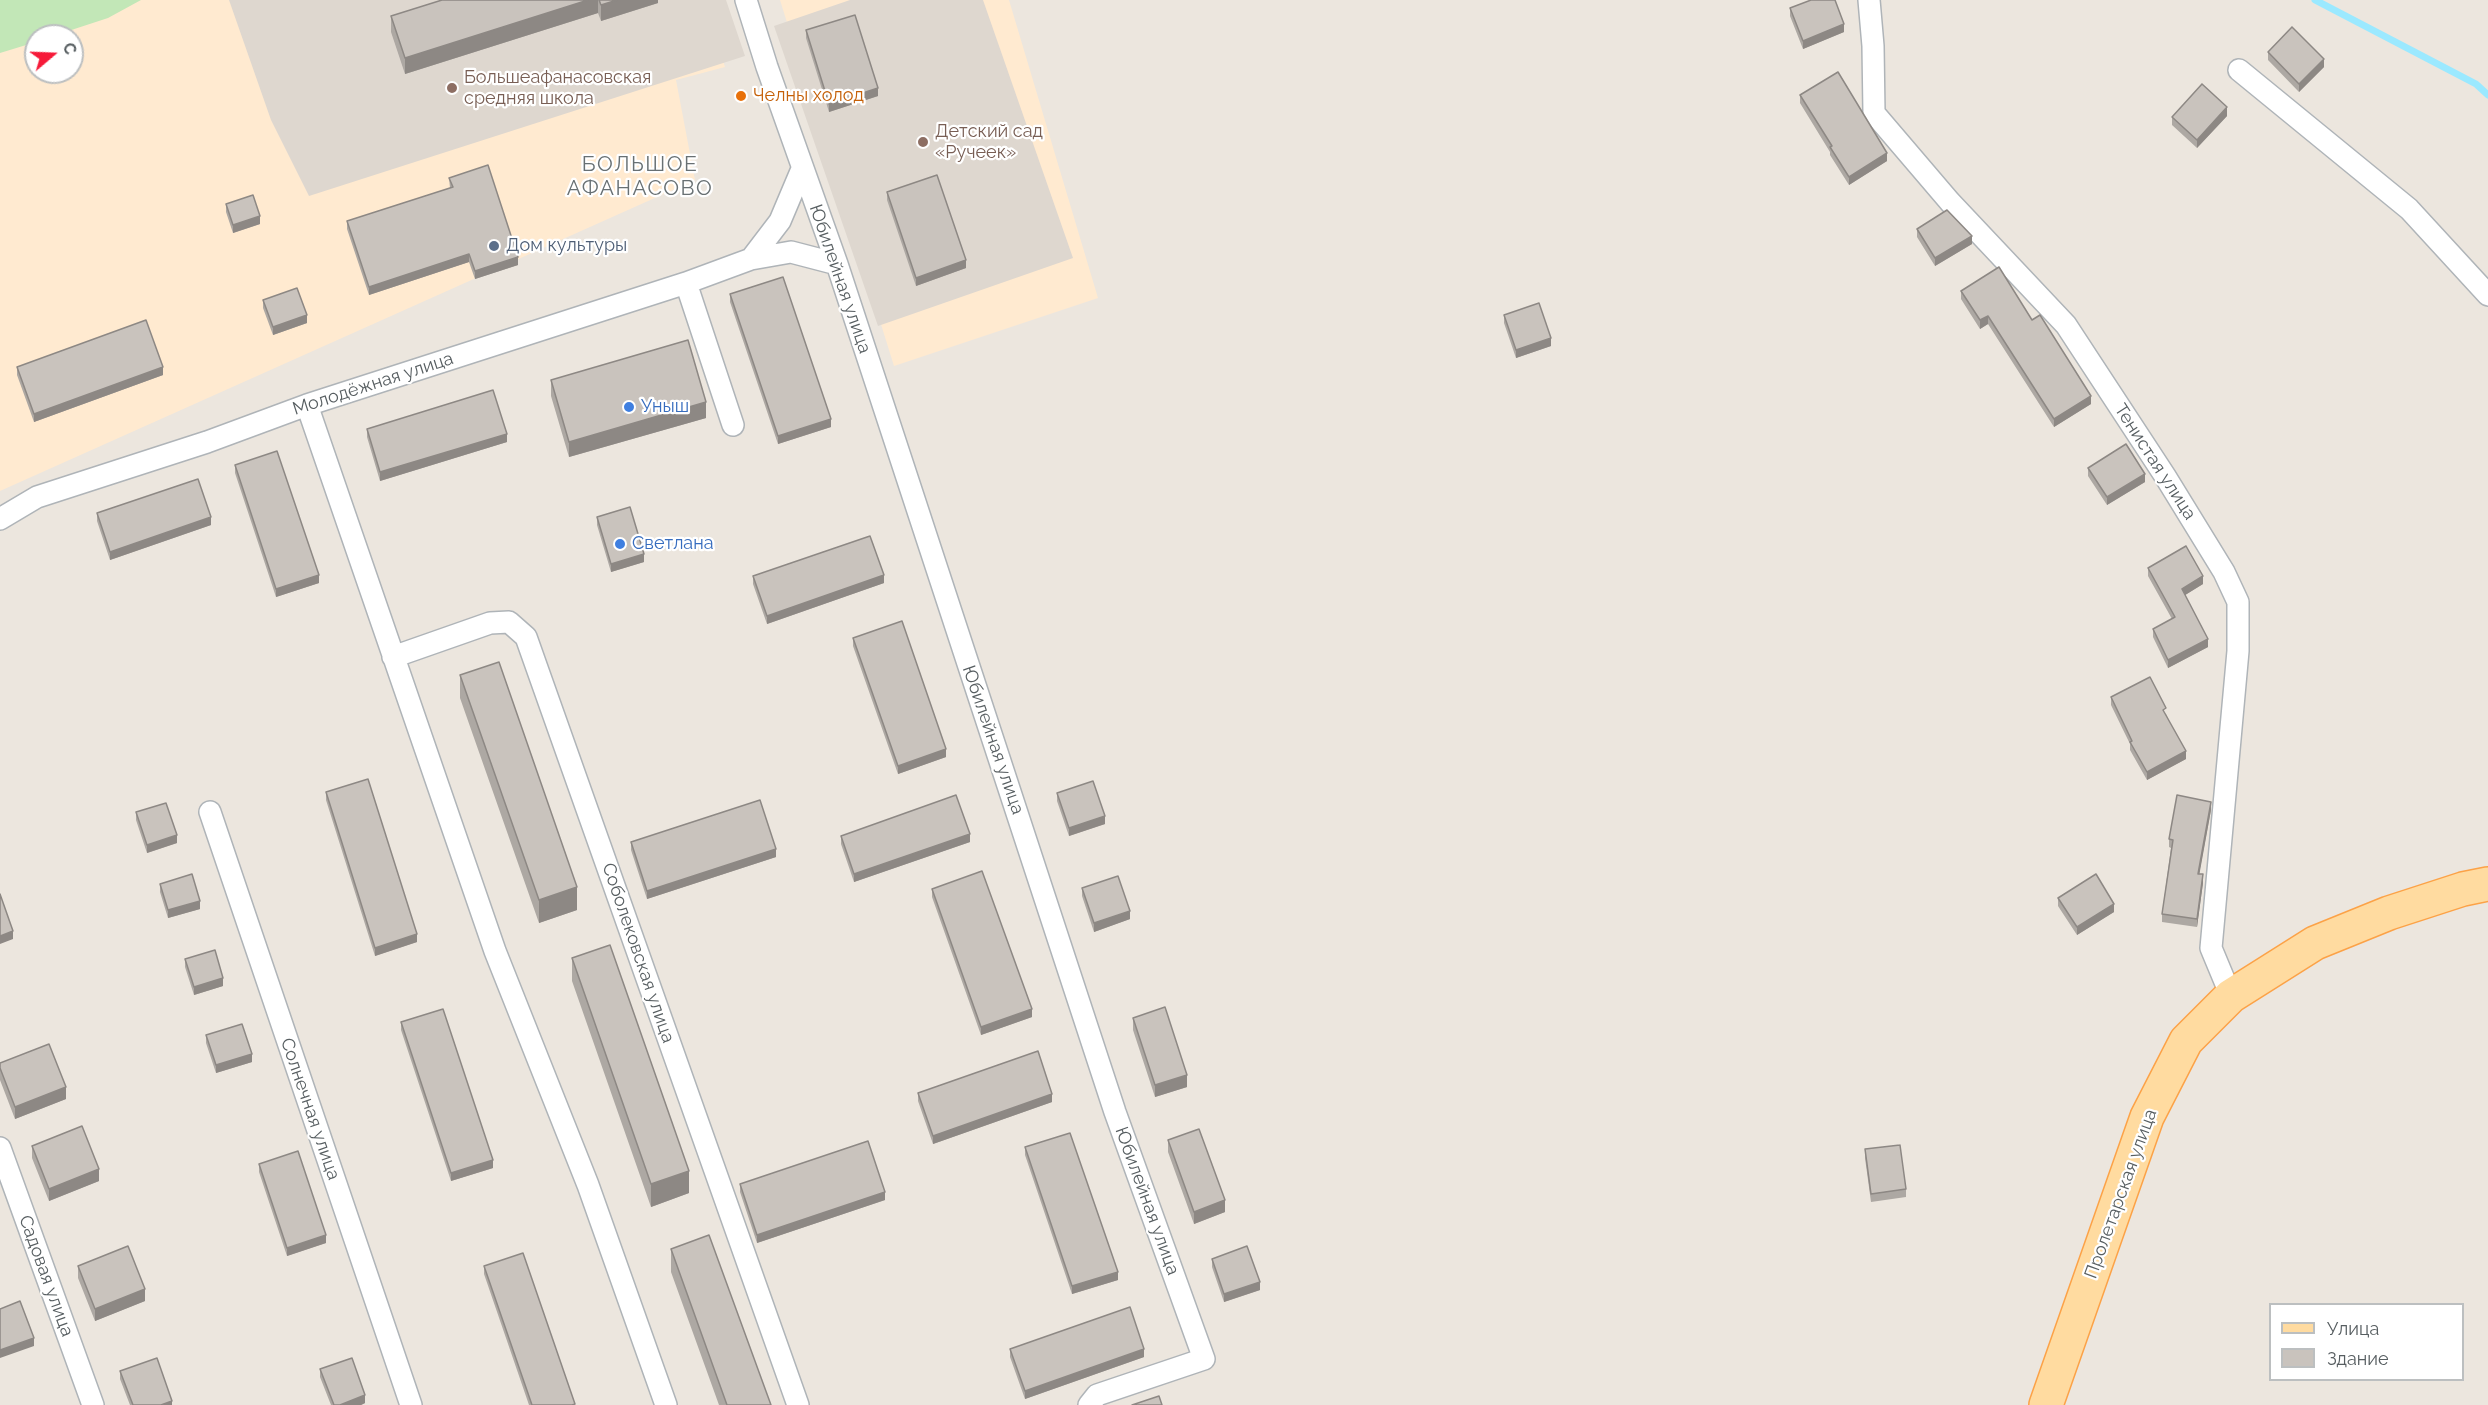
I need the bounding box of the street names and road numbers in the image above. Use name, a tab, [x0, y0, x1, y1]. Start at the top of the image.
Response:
street label: Юбилейная улица	[804, 202, 876, 356]
street label: Молодёжная улица	[290, 348, 456, 420]
street label: Тенистая улица	[2110, 400, 2200, 524]
street label: Юбилейная улица	[957, 663, 1029, 817]
street label: Соболековская улица	[597, 860, 679, 1046]
street label: Солнечная улица	[276, 1035, 344, 1183]
street label: Пролетарская улица	[2080, 1106, 2162, 1282]
street label: Юбилейная улица	[1110, 1124, 1184, 1278]
street label: Садовая улица	[14, 1212, 78, 1340]

